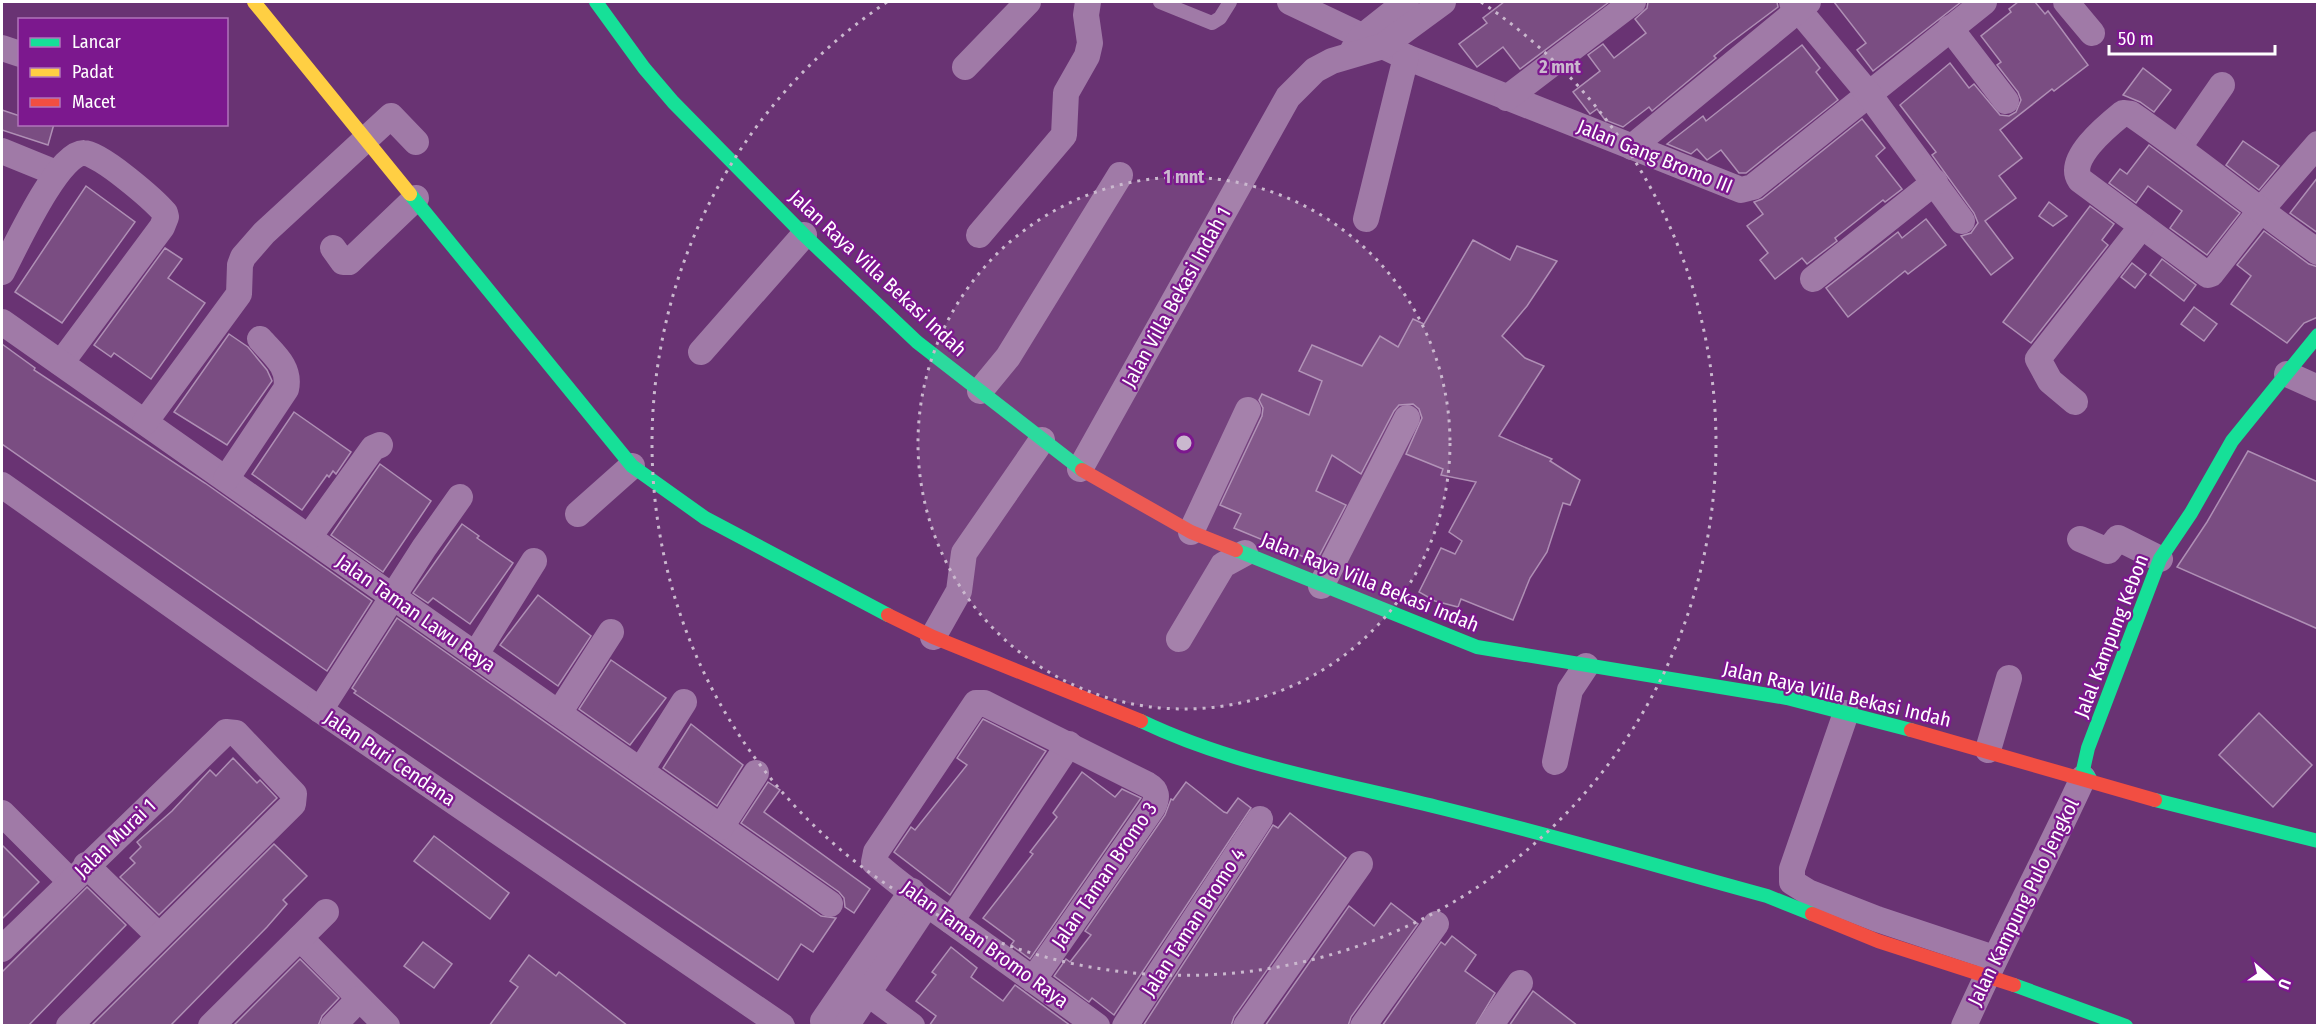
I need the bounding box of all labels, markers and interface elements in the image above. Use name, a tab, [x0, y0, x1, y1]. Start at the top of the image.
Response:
legend	[18, 18, 228, 126]
scale bar	[2109, 18, 2276, 56]
text: 50 m	[2118, 28, 2154, 50]
text: Lancar	[72, 31, 121, 53]
text: 2 mnt	[1538, 56, 1581, 78]
text: Padat	[72, 61, 114, 83]
text: Macet	[72, 91, 116, 113]
street label: Jalan Gang Bromo III	[1574, 114, 1736, 198]
text: 1 mnt	[1164, 166, 1205, 188]
street label: Jalan Raya Villa Bekasi Indah	[784, 185, 972, 361]
street label: Jalan Villa Bekasi Indah 1	[1116, 203, 1236, 391]
centre of rings	[1174, 433, 1194, 453]
street label: Jalan Raya Villa Bekasi Indah	[1257, 527, 1483, 637]
street label: Jalan Taman Lawu Raya	[332, 549, 500, 677]
street label: Jalal Kampung Kebon	[2069, 551, 2153, 721]
street label: Jalan Raya Villa Bekasi Indah	[1721, 656, 1953, 732]
street label: Jalan Puri Cendana	[320, 705, 460, 811]
street label: Jalan Murai 1	[69, 793, 161, 883]
street label: Jalan Kampung Pulo Jengkol	[1962, 794, 2084, 1010]
street label: Jalan Taman Bromo 3	[1046, 797, 1162, 953]
street label: Jalan Taman Bromo 4	[1136, 843, 1250, 1001]
street label: Jalan Taman Bromo Raya	[897, 875, 1073, 1013]
north arrow	[2241, 949, 2301, 1009]
text: U	[2274, 976, 2295, 992]

